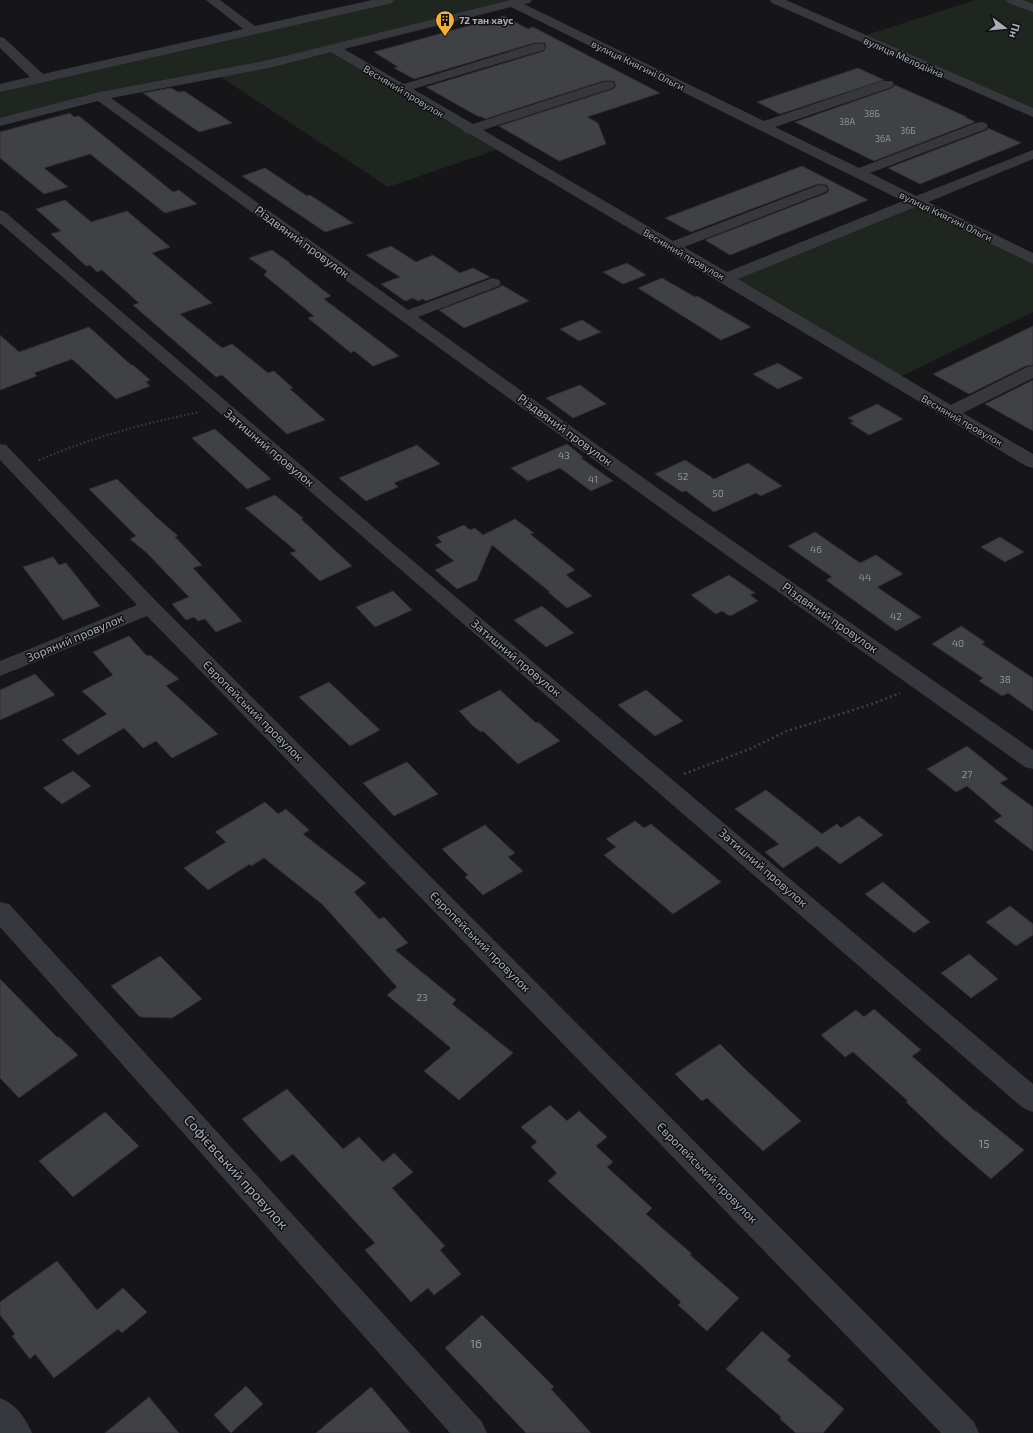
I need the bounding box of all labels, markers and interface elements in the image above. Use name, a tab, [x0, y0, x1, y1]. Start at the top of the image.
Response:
north arrow	[985, 8, 1025, 48]
building icon: 72 тан хаус	[434, 9, 456, 37]
place label: 72 тан хаус	[459, 14, 513, 26]
text: Пн	[1007, 22, 1023, 40]
street label: вулиця Мелодійна	[862, 34, 946, 81]
street label: вулиця Княгині Ольги	[589, 37, 686, 94]
street label: Весняний провулок	[361, 62, 447, 121]
house number: 38Б	[864, 108, 880, 119]
house number: 38А	[839, 116, 855, 127]
house number: 36Б	[900, 125, 916, 136]
house number: 36А	[875, 133, 891, 144]
street label: вулиця Княгині Ольги	[897, 188, 994, 245]
street label: Різдвяний провулок	[252, 202, 353, 281]
street label: Весняний провулок	[641, 226, 727, 283]
street label: Різдвяний провулок	[515, 390, 616, 469]
street label: Весняний провулок	[919, 392, 1005, 449]
street label: Затишний провулок	[221, 406, 318, 490]
house number: 43	[558, 449, 570, 461]
house number: 52	[678, 470, 689, 482]
house number: 41	[588, 473, 598, 485]
house number: 50	[712, 487, 724, 499]
house number: 46	[810, 543, 822, 555]
house number: 44	[859, 571, 871, 583]
street label: Різдвяний провулок	[780, 579, 881, 657]
street label: Зоряний провулок	[24, 610, 126, 665]
house number: 42	[890, 610, 902, 622]
street label: Затишний провулок	[468, 616, 565, 700]
house number: 40	[952, 637, 964, 649]
street label: Європейський провулок	[200, 657, 307, 765]
house number: 38	[999, 673, 1011, 685]
house number: 27	[962, 768, 972, 780]
street label: Затишний провулок	[716, 825, 811, 911]
street label: Європейський провулок	[427, 888, 534, 996]
house number: 23	[416, 991, 428, 1003]
street label: Софієвський провулок	[181, 1111, 292, 1233]
street label: Європейський провулок	[654, 1119, 761, 1227]
house number: 15	[978, 1136, 990, 1150]
house number: 16	[470, 1336, 482, 1350]

